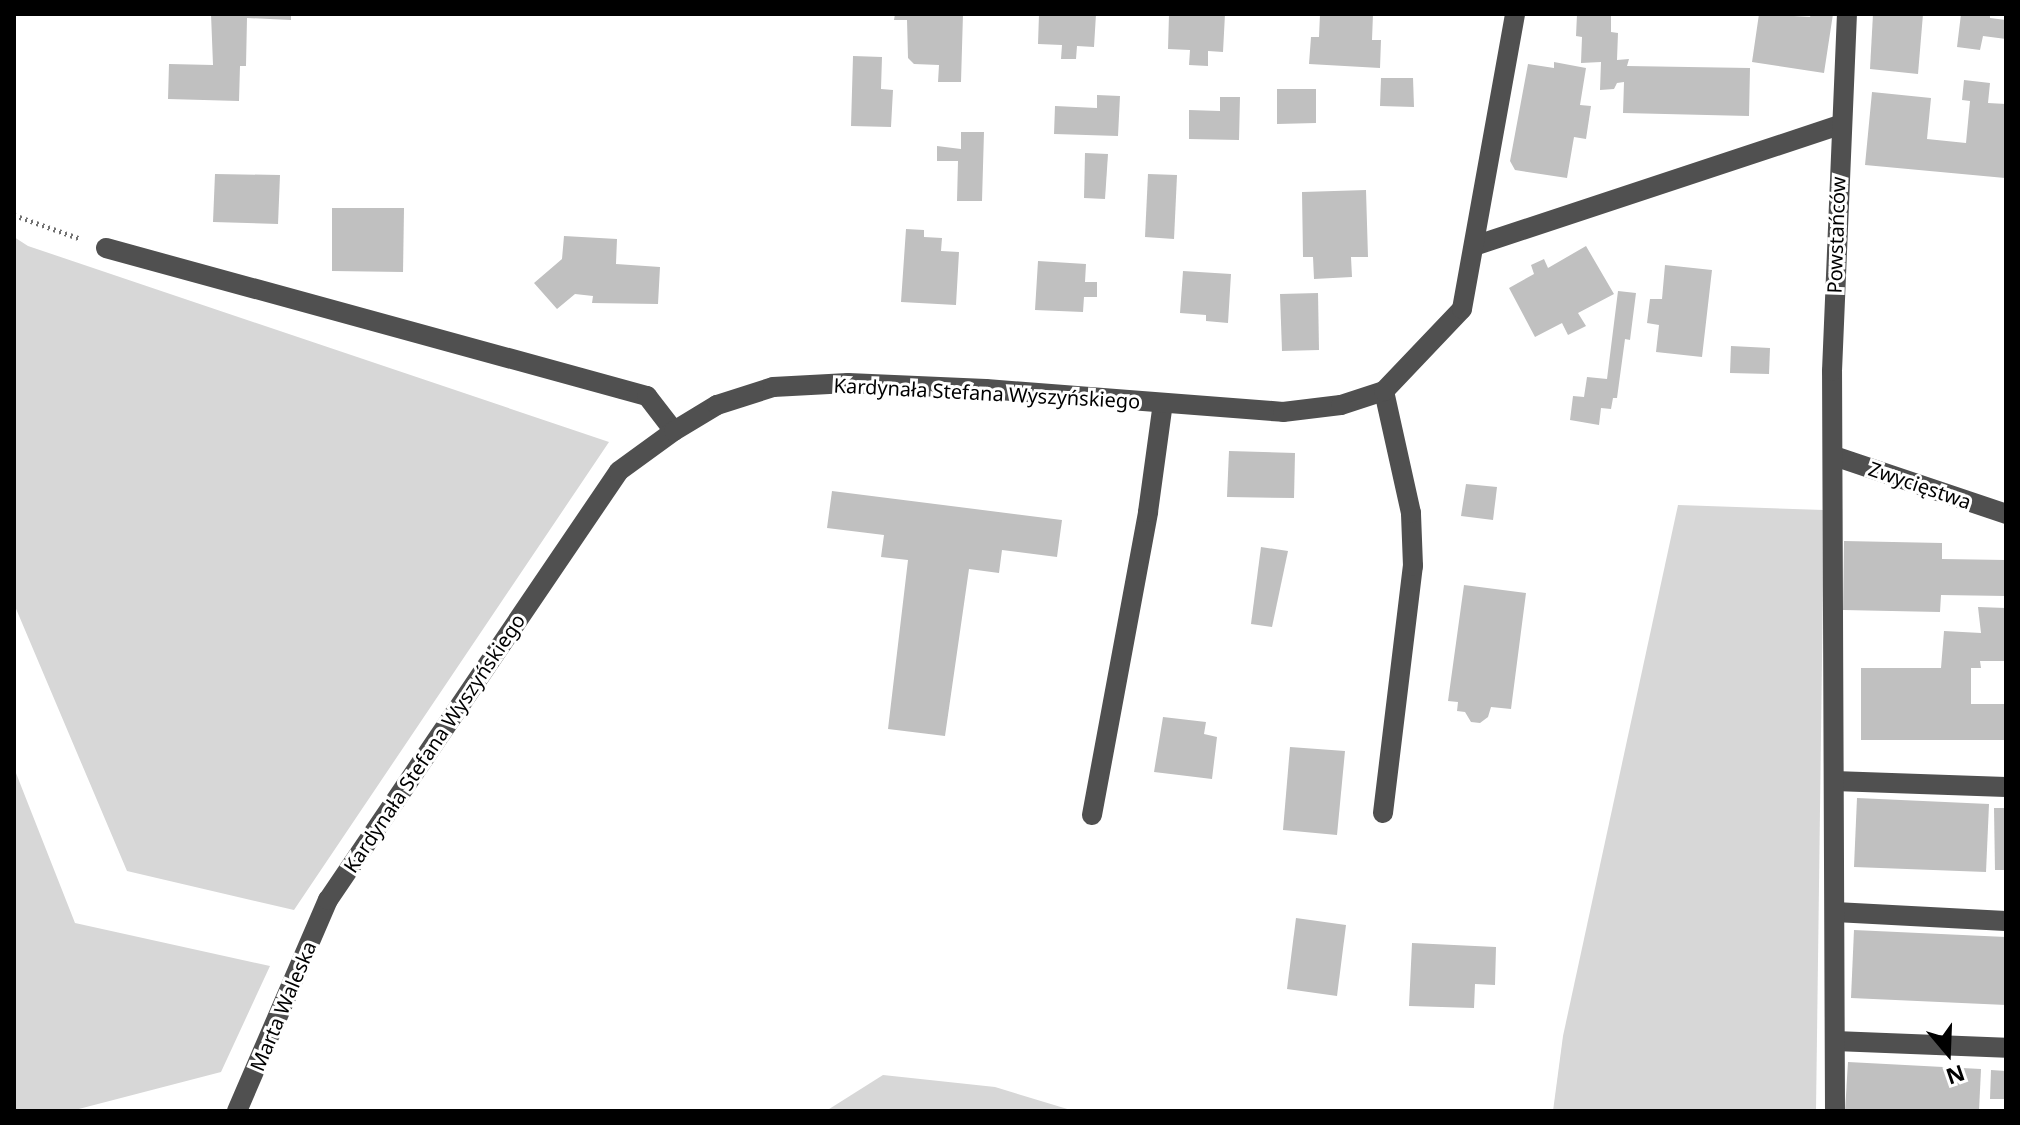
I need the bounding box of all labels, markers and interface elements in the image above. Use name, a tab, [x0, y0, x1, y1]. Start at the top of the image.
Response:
street label: Powstańców	[1822, 176, 1850, 294]
street label: Kardynała Stefana Wyszyńskiego	[833, 373, 1141, 413]
street label: Zwycięstwa	[1865, 456, 1975, 514]
street label: Kardynała Stefana Wyszyńskiego	[338, 609, 530, 877]
street label: Marta Waleska	[245, 938, 321, 1074]
north arrow	[1908, 1013, 1988, 1093]
text: N	[1942, 1059, 1969, 1093]

